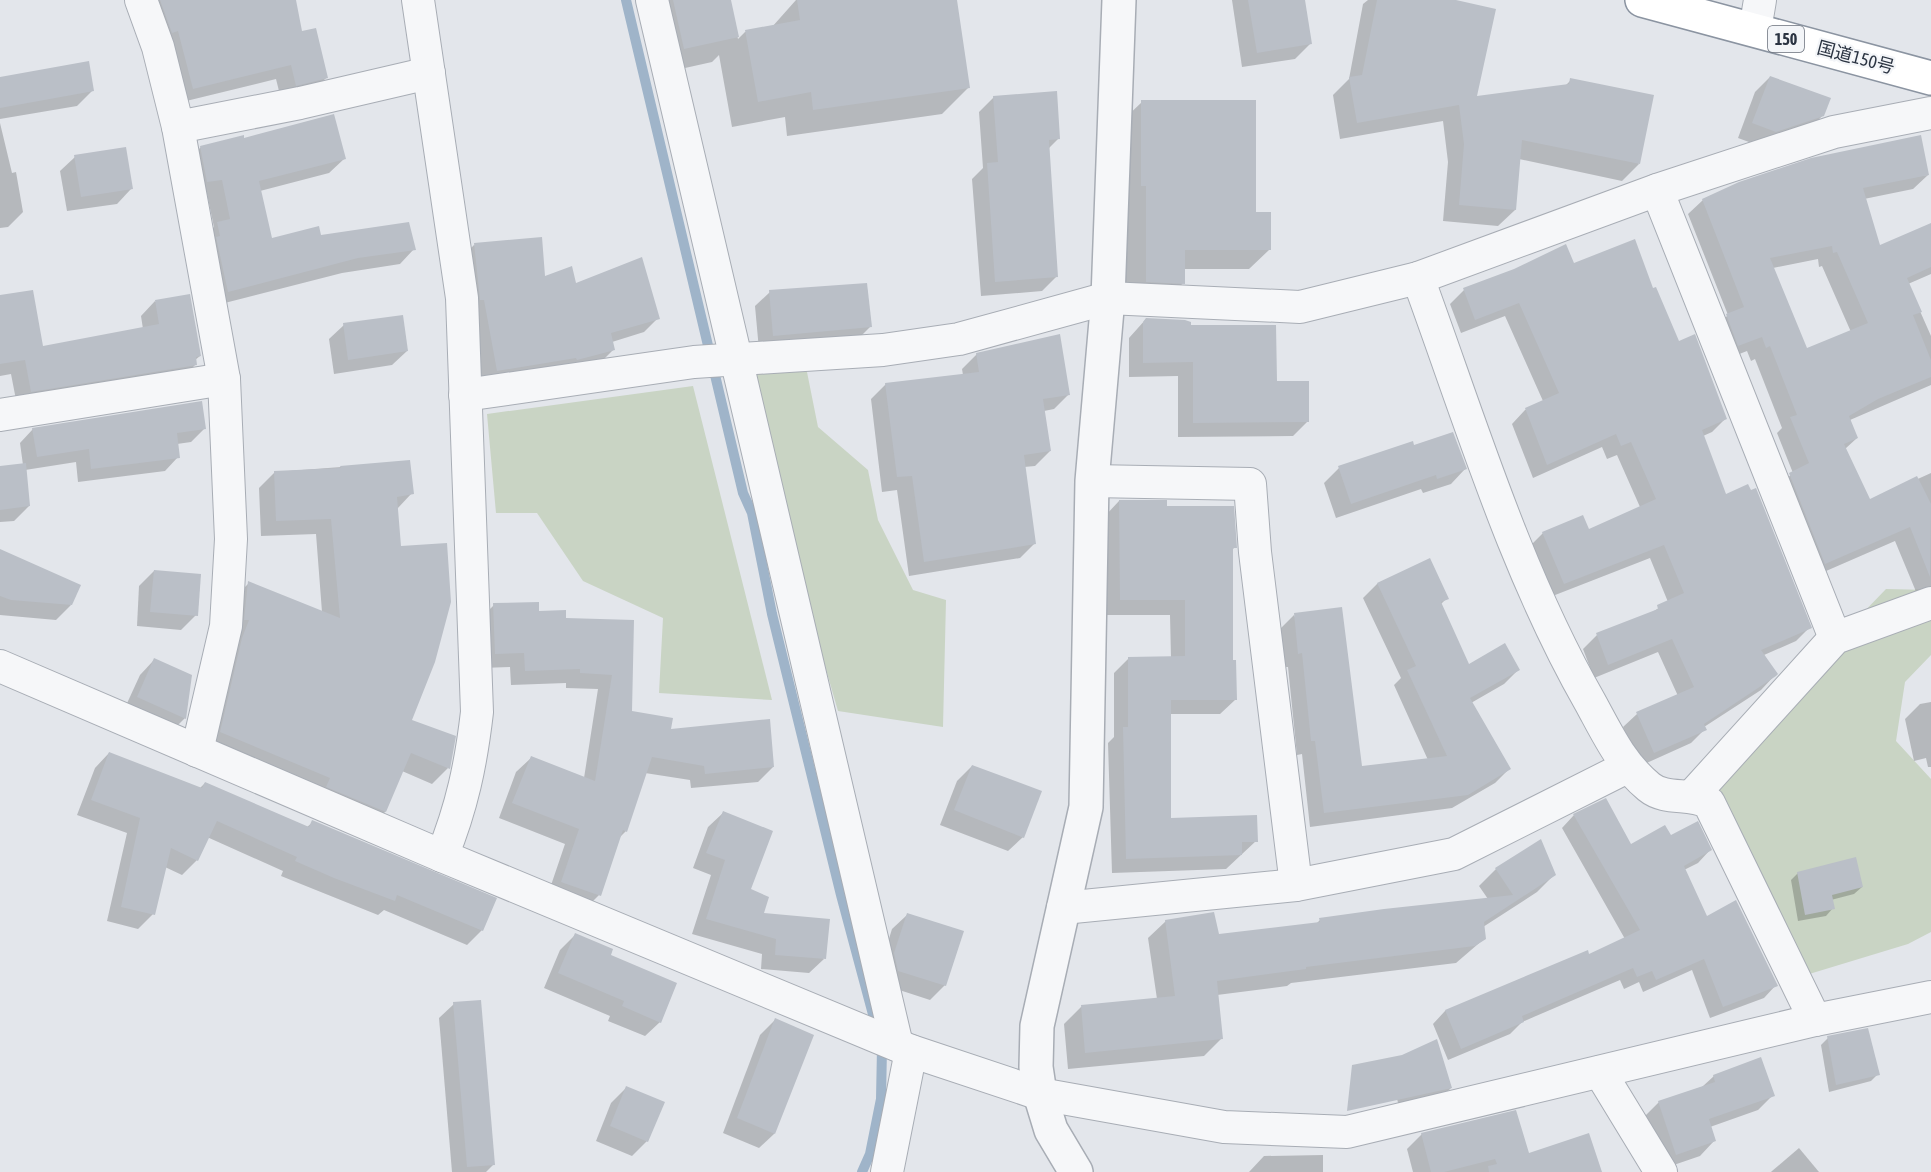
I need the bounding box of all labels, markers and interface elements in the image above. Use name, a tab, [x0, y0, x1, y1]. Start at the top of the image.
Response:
road number: 150	[1768, 26, 1804, 52]
street label: 国道150号	[1815, 37, 1897, 77]

